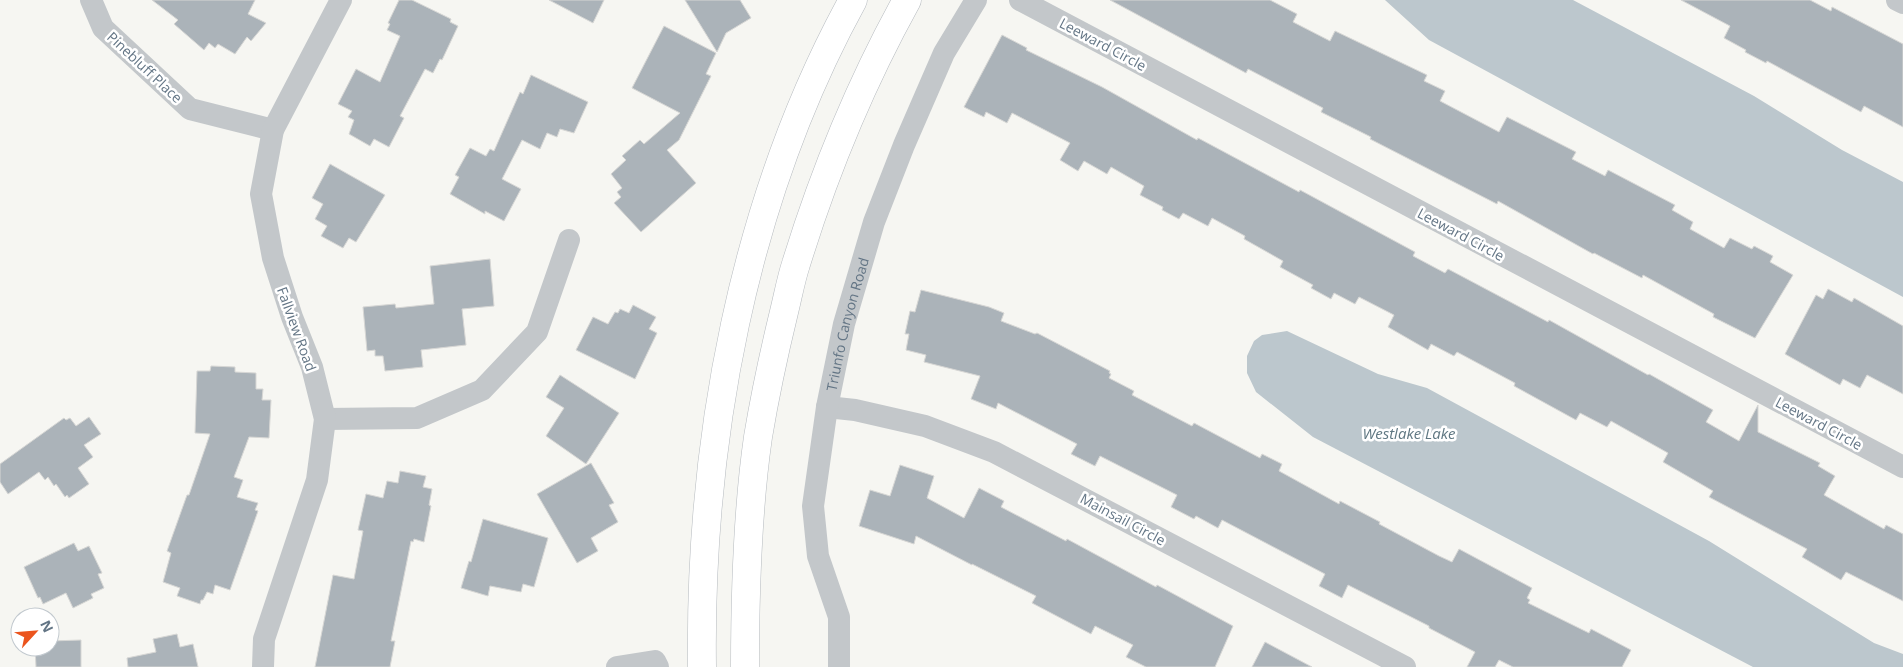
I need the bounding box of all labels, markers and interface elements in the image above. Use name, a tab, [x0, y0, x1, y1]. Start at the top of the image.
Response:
street label: Leeward Circle	[1056, 13, 1150, 75]
street label: Pinebluff Place	[103, 27, 187, 107]
street label: Leeward Circle	[1414, 203, 1508, 265]
street label: Triunfo Canyon Road	[821, 255, 873, 393]
street label: Fallview Road	[273, 284, 321, 374]
street label: Leeward Circle	[1772, 392, 1866, 454]
water label: Westlake Lake	[1362, 423, 1456, 443]
street label: Mainsail Circle	[1077, 489, 1169, 549]
north arrow	[10, 607, 60, 657]
text: N	[36, 617, 58, 635]

